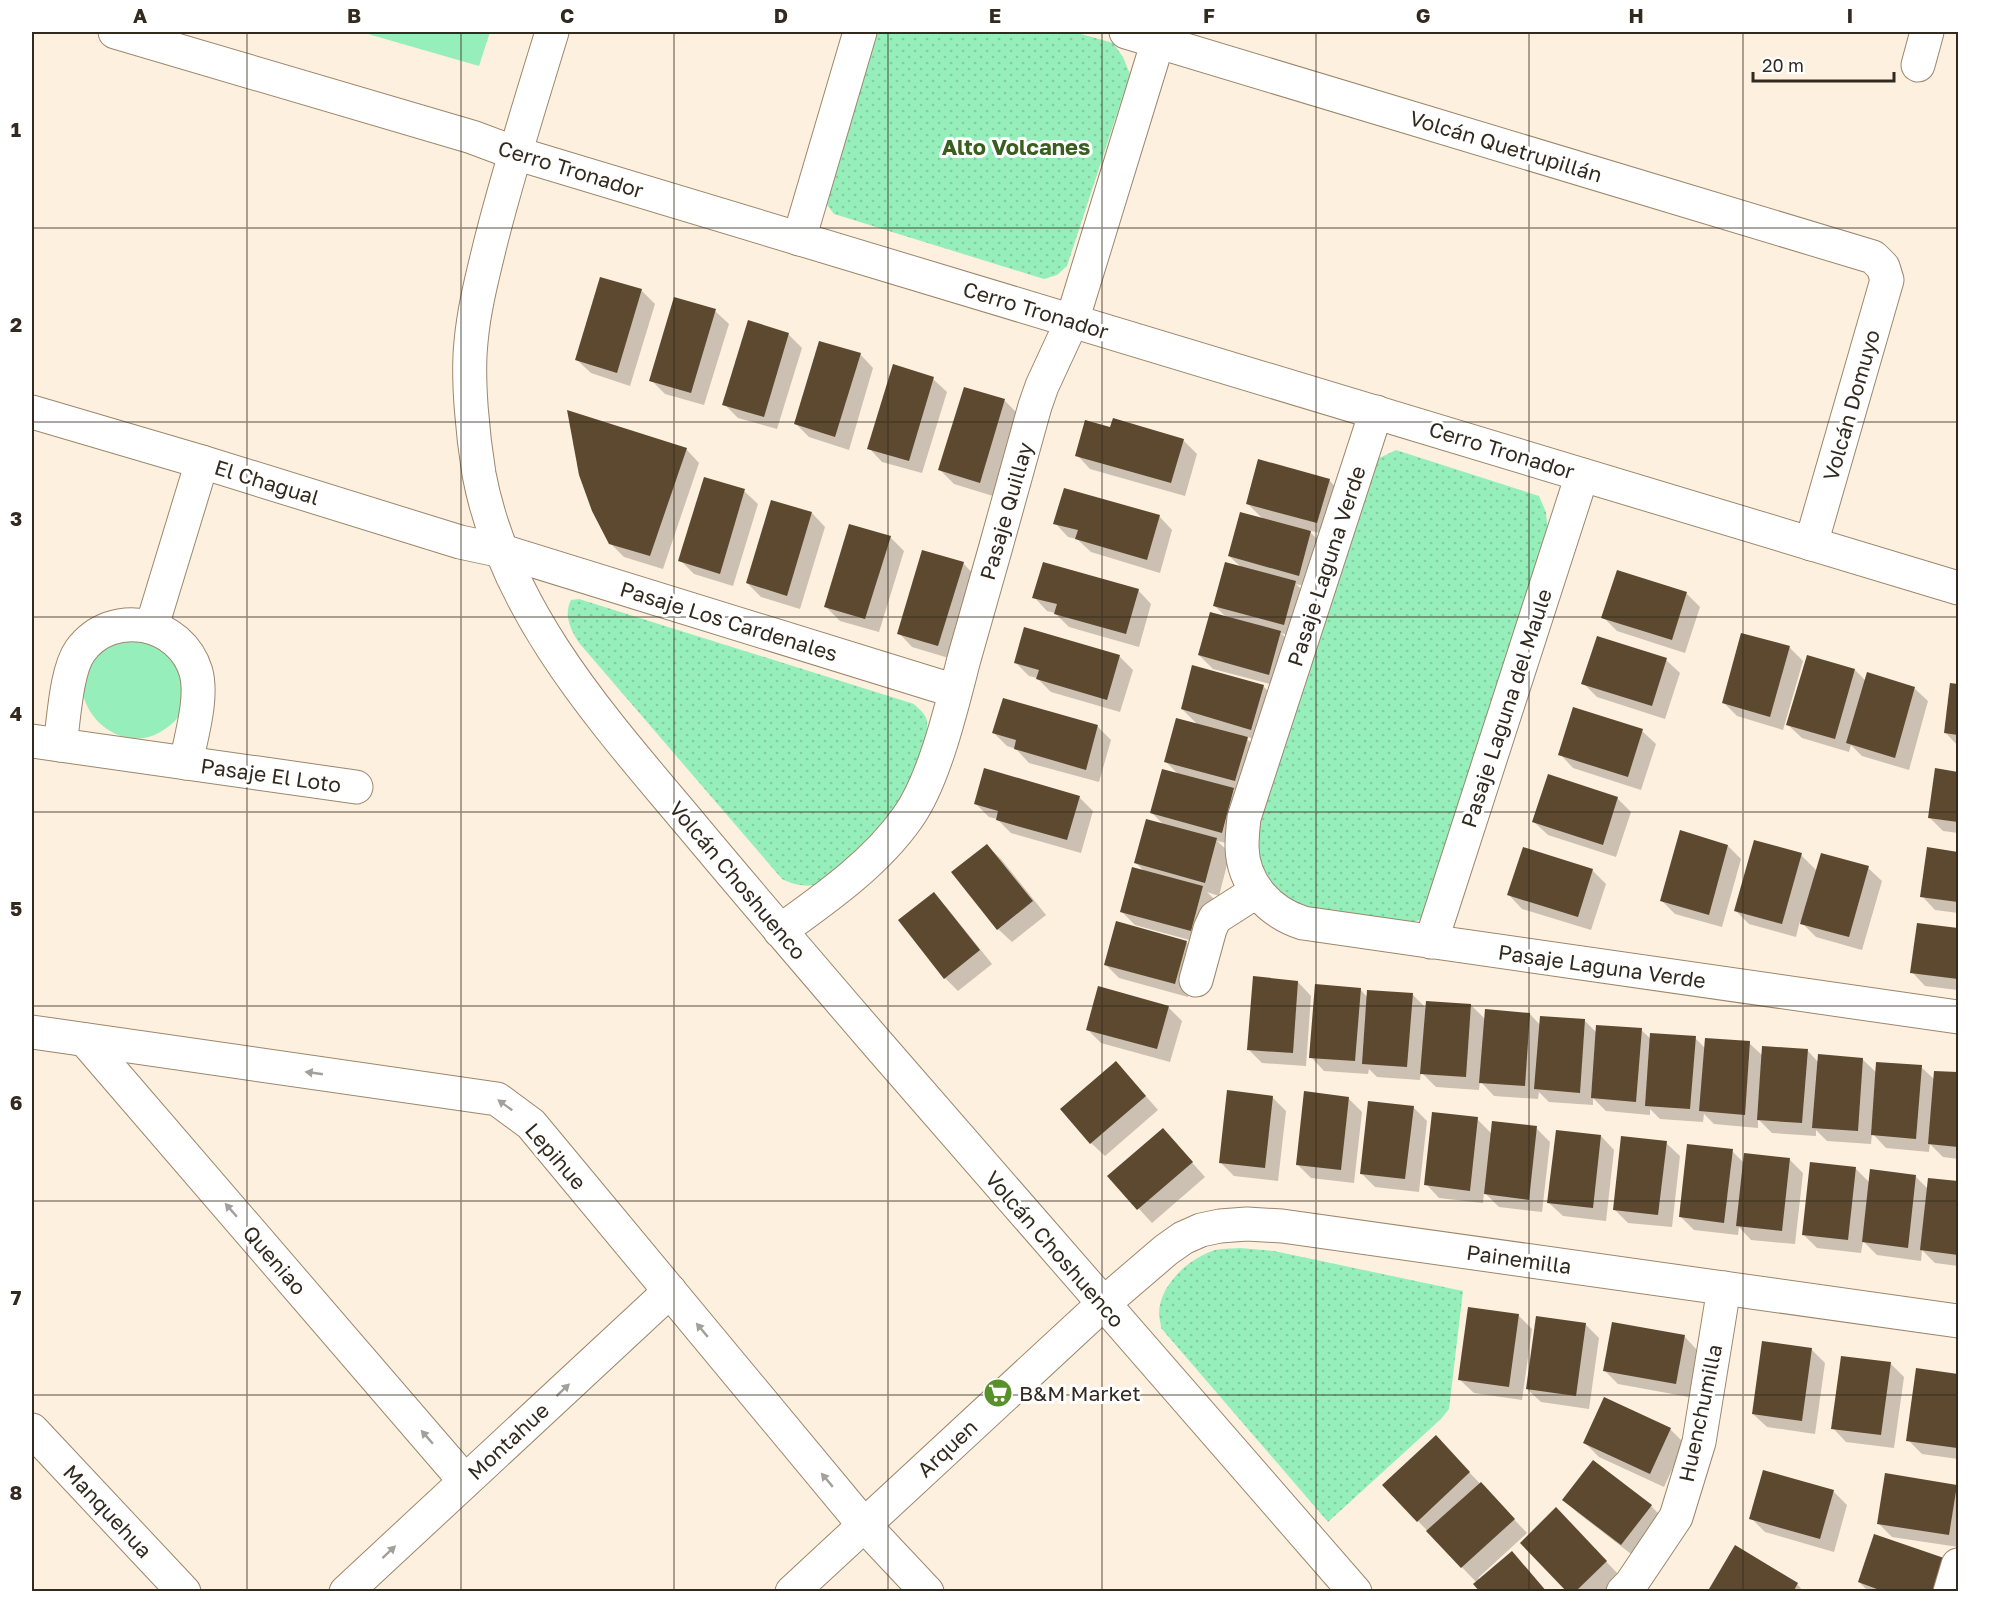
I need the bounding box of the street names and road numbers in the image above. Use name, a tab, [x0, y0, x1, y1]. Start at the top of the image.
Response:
street label: Volcán Quetrupillán	[1407, 104, 1605, 188]
street label: Cerro Tronador	[495, 135, 647, 203]
street label: Cerro Tronador	[960, 276, 1112, 344]
street label: Volcán Domuyo	[1817, 326, 1885, 484]
street label: Cerro Tronador	[1426, 416, 1578, 484]
street label: Pasaje Quillay	[974, 439, 1038, 583]
street label: El Chagual	[212, 454, 322, 510]
street label: Pasaje Laguna Verde	[1281, 462, 1371, 670]
street label: Pasaje Los Cardenales	[617, 576, 841, 666]
street label: Pasaje Laguna del Maule	[1455, 585, 1557, 831]
street label: Pasaje El Loto	[199, 752, 343, 798]
street label: Volcán Choshuenco	[664, 795, 812, 965]
street label: Pasaje Laguna Verde	[1497, 939, 1707, 993]
street label: Lepihue	[520, 1117, 592, 1195]
street label: Volcán Choshuenco	[980, 1165, 1130, 1333]
street label: Queniao	[238, 1220, 312, 1300]
street label: Painemilla	[1465, 1239, 1573, 1279]
street label: Huenchumilla	[1673, 1342, 1727, 1484]
street label: Montahue	[462, 1397, 554, 1485]
street label: Arquen	[912, 1414, 982, 1482]
street label: Manquehua	[58, 1459, 158, 1563]

